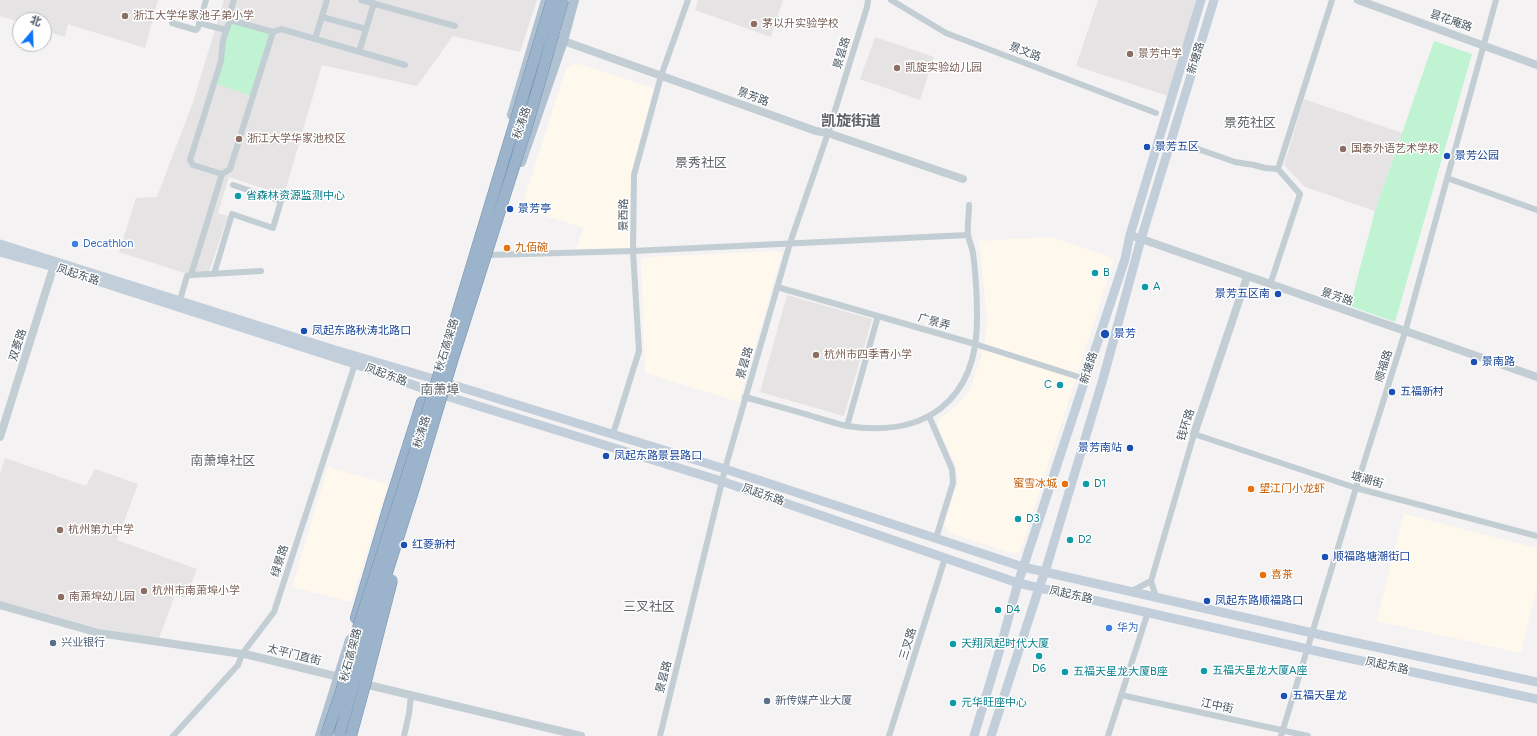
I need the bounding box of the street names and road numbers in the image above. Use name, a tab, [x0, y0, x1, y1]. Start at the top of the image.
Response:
street label: 昙花庵路	[1428, 8, 1474, 34]
street label: 景昙路	[831, 35, 853, 71]
street label: 景文路	[1007, 40, 1043, 64]
street label: 新塘路	[1185, 40, 1207, 76]
street label: 景芳路	[735, 85, 771, 109]
street label: 秋涛路	[510, 105, 534, 141]
street label: 景西路	[617, 198, 631, 232]
street label: 凤起东路	[55, 262, 101, 288]
street label: 景芳路	[1319, 285, 1355, 309]
street label: 广景弄	[916, 311, 952, 333]
street label: 秋石高架路	[433, 317, 461, 373]
street label: 双菱路	[7, 327, 29, 363]
street label: 景昙路	[734, 345, 756, 381]
street label: 顺福路	[1373, 348, 1395, 384]
street label: 新塘路	[1078, 350, 1100, 386]
street label: 凤起东路	[363, 361, 409, 389]
street label: 钱环路	[1175, 407, 1197, 443]
street label: 秋涛路	[411, 414, 433, 450]
street label: 塘潮街	[1349, 469, 1385, 491]
street label: 凤起东路	[740, 482, 786, 508]
street label: 绿景路	[269, 543, 291, 579]
street label: 凤起东路	[1048, 584, 1094, 606]
street label: 三叉路	[897, 626, 919, 662]
street label: 秋石高架路	[338, 627, 364, 683]
street label: 太平门直街	[266, 642, 322, 668]
street label: 凤起东路	[1364, 655, 1410, 677]
street label: 景昙路	[654, 659, 674, 695]
street label: 江中街	[1199, 696, 1235, 716]

